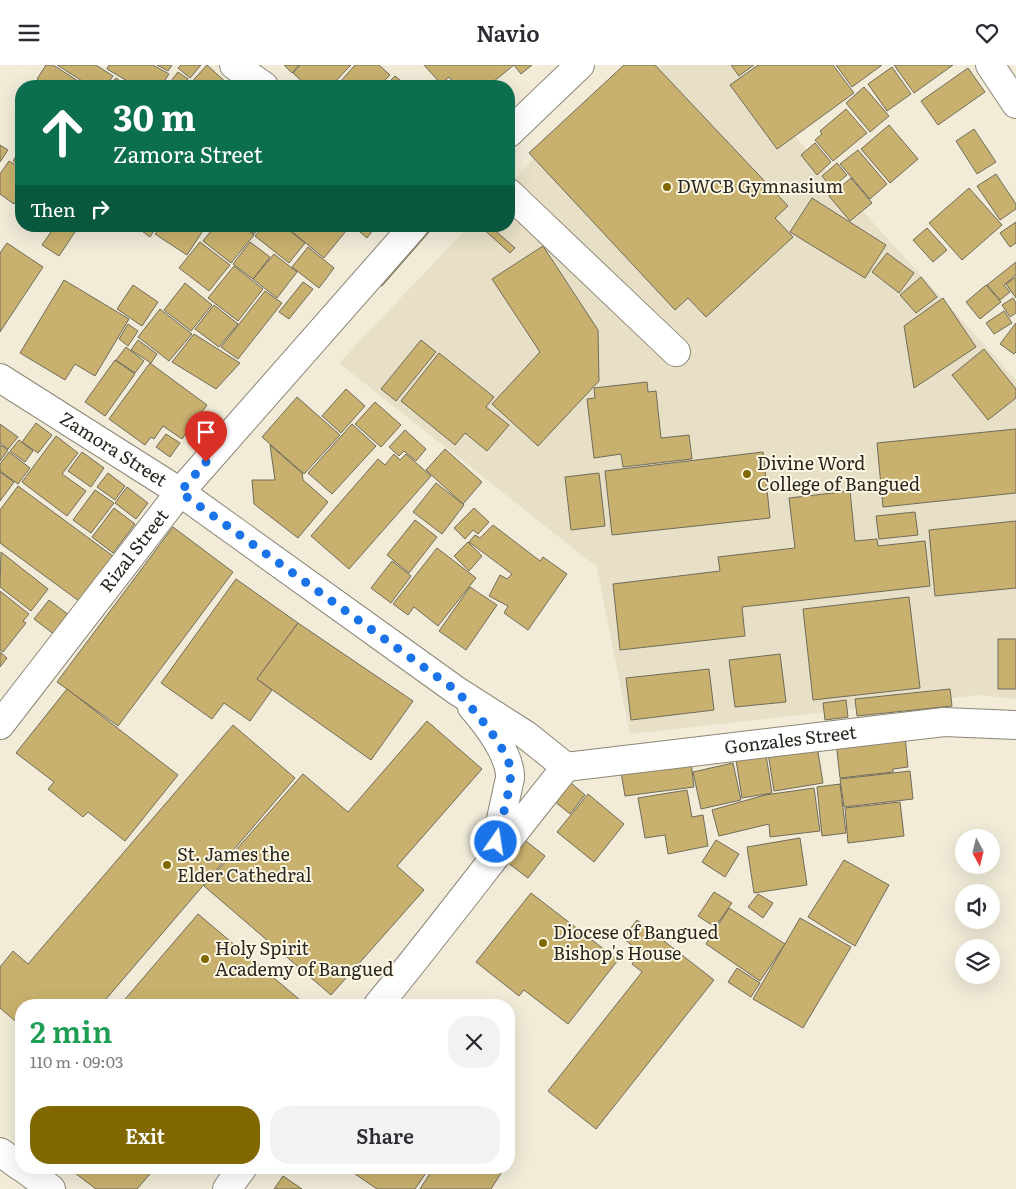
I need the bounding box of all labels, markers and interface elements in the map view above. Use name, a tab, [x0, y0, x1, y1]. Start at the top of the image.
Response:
text: Navio	[476, 16, 540, 49]
icon: menu	[15, 19, 43, 47]
icon: heart	[973, 19, 1001, 47]
text: 30 m	[113, 90, 196, 142]
icon: ahead	[30, 100, 95, 165]
text: Zamora Street	[113, 137, 263, 170]
place label: DWCB Gymnasium	[677, 172, 843, 199]
marker: DWCB Gymnasium	[661, 181, 673, 193]
text: Then	[30, 195, 76, 223]
icon: right	[86, 195, 114, 223]
street label: Zamora Street	[55, 404, 174, 493]
pin	[185, 411, 227, 462]
icon: arrive	[192, 418, 220, 446]
place label: Divine Word College of Bangued	[757, 449, 920, 497]
marker: Divine Word College of Bangued	[741, 468, 753, 480]
street label: Rizal Street	[92, 502, 175, 597]
street label: Gonzales Street	[723, 717, 858, 760]
position arrow	[469, 815, 521, 867]
north arrow	[955, 829, 1000, 874]
map controls	[955, 829, 1000, 984]
place label: St. James the Elder Cathedral	[177, 840, 312, 888]
marker: St. James the Elder Cathedral	[161, 859, 173, 871]
button: sound	[955, 884, 1000, 929]
place label: Diocese of Bangued Bishop's House	[553, 918, 719, 966]
place label: Holy Spirit Academy of Bangued	[215, 934, 393, 982]
marker: Diocese of Bangued Bishop's House	[537, 937, 549, 949]
button: layers	[955, 939, 1000, 984]
marker: Holy Spirit Academy of Bangued	[199, 953, 211, 965]
text: 2 min	[30, 1008, 112, 1052]
button: close	[448, 1016, 500, 1068]
text: 110 m · 09:03	[30, 1049, 123, 1073]
button: Exit	[30, 1106, 260, 1164]
button: Share	[270, 1106, 500, 1164]

